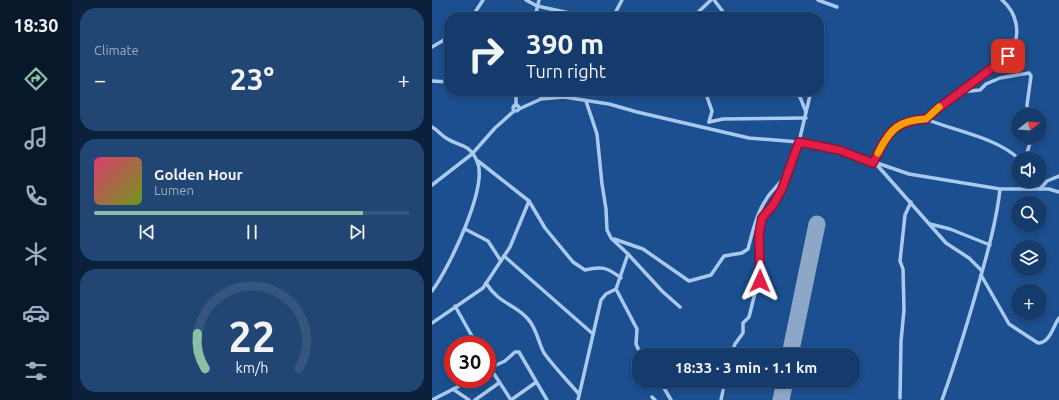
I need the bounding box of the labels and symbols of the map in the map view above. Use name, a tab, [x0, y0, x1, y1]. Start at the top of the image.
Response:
pin	[991, 39, 1025, 73]
north arrow	[1011, 108, 1047, 144]
position arrow	[739, 260, 781, 302]
speed limit sign: 30	[444, 336, 496, 388]

